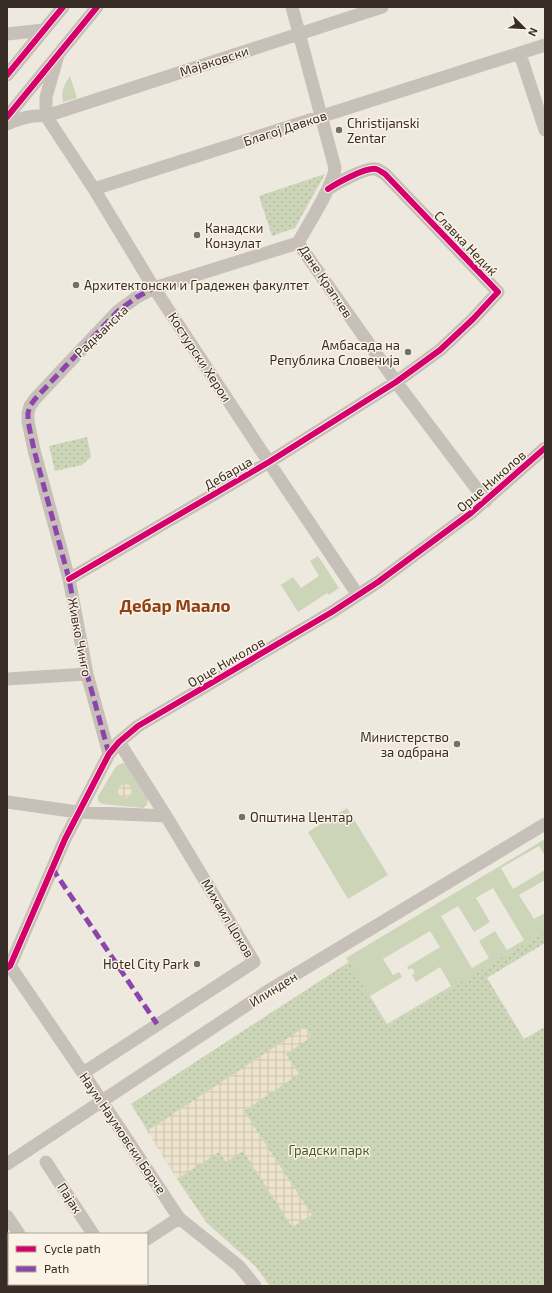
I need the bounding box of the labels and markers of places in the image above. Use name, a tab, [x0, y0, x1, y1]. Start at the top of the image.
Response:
place label: Christijanski Zentar	[347, 115, 420, 146]
marker: Christijanski Zentar	[334, 125, 344, 135]
place label: Канадски Конзулат	[205, 220, 263, 251]
marker: Канадски Конзулат	[192, 230, 202, 240]
place label: Архитектонски и Градежен факултет	[84, 277, 310, 293]
marker: Архитектонски и Градежен факултет	[71, 280, 81, 290]
place label: Амбасада на Република Словенија	[270, 337, 400, 368]
marker: Амбасада на Република Словенија	[403, 347, 413, 357]
place label: Министерство за одбрана	[360, 729, 449, 760]
marker: Министерство за одбрана	[452, 739, 462, 749]
place label: Општина Центар	[250, 809, 353, 825]
marker: Општина Центар	[237, 812, 247, 822]
place label: Hotel City Park	[103, 956, 189, 972]
marker: Hotel City Park	[192, 959, 202, 969]

